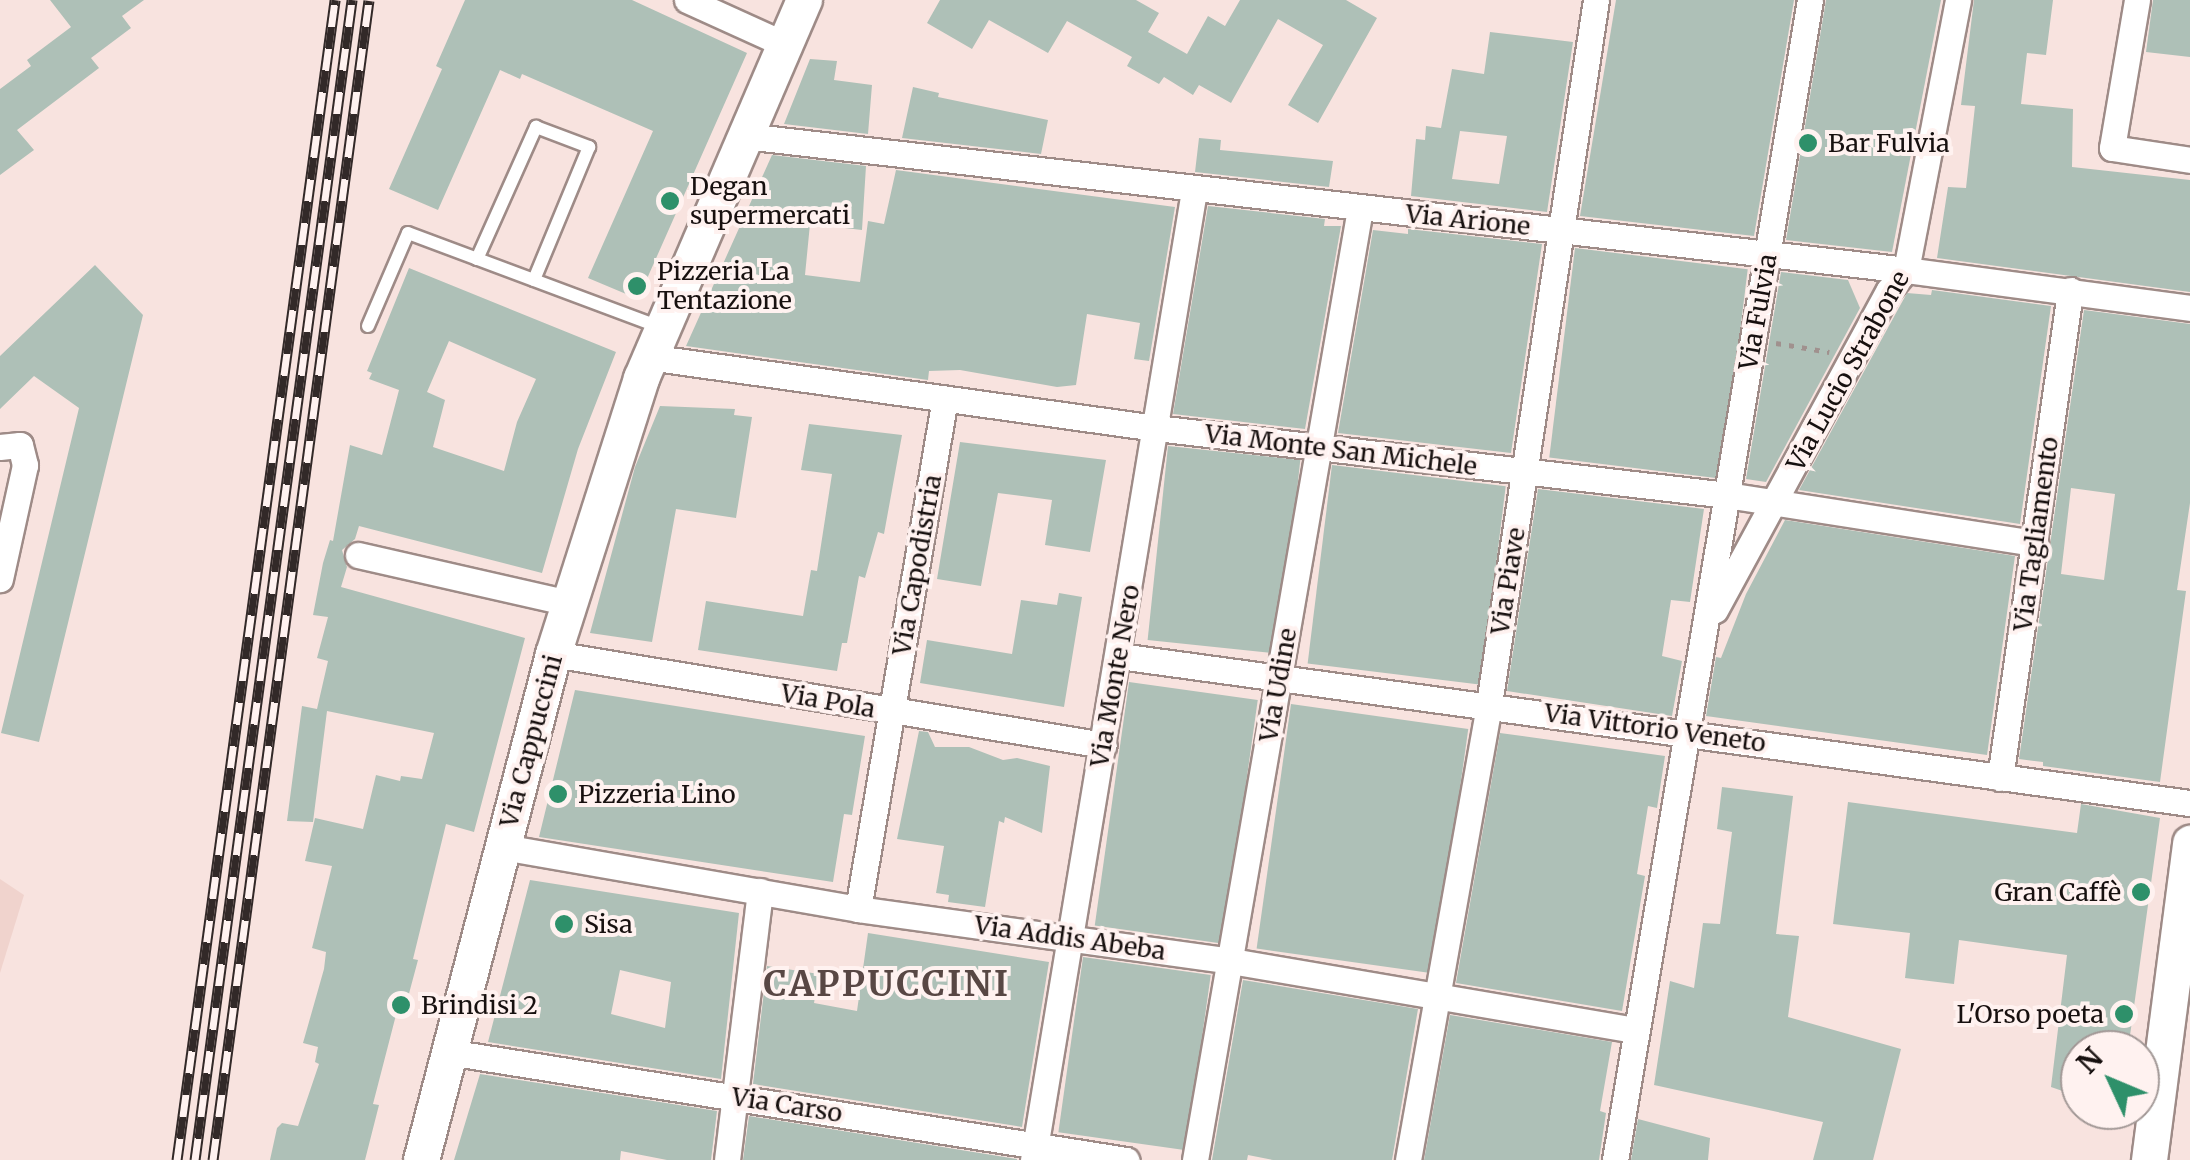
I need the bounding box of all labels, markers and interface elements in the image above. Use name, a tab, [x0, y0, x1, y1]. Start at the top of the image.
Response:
place label: Bar Fulvia	[1828, 128, 1950, 158]
marker: Bar Fulvia	[1797, 132, 1819, 154]
place label: Degan supermercati	[690, 172, 850, 231]
marker: Degan supermercati	[659, 190, 681, 212]
street label: Via Arione	[1404, 199, 1532, 241]
street label: Via Fulvia	[1733, 252, 1783, 372]
place label: Pizzeria La Tentazione	[657, 257, 792, 316]
street label: Via Lucio Strabone	[1781, 266, 1915, 476]
marker: Pizzeria La Tentazione	[626, 275, 648, 297]
street label: Via Monte San Michele	[1203, 418, 1479, 482]
street label: Via Tagliamento	[2007, 435, 2065, 633]
street label: Via Capodistria	[886, 472, 948, 658]
street label: Via Piave	[1485, 525, 1531, 637]
street label: Via Monte Nero	[1084, 582, 1146, 770]
street label: Via Udine	[1253, 626, 1303, 744]
street label: Via Cappuccini	[494, 651, 568, 831]
street label: Via Pola	[779, 678, 877, 724]
street label: Via Vittorio Veneto	[1542, 698, 1768, 758]
place label: Pizzeria Lino	[578, 779, 736, 809]
marker: Pizzeria Lino	[547, 783, 569, 805]
place label: Gran Caffè	[1994, 877, 2121, 907]
marker: Gran Caffè	[2130, 881, 2152, 903]
place label: Sisa	[584, 909, 633, 939]
street label: Via Addis Abeba	[972, 910, 1168, 966]
marker: Sisa	[553, 913, 575, 935]
district label: CAPPUCCINI	[763, 963, 1011, 1005]
place label: Brindisi 2	[421, 990, 538, 1020]
marker: Brindisi 2	[390, 994, 412, 1016]
place label: L'Orso poeta	[1956, 999, 2104, 1029]
marker: L'Orso poeta	[2113, 1003, 2135, 1025]
north arrow	[2060, 1030, 2160, 1130]
text: N	[2069, 1040, 2110, 1081]
street label: Via Carso	[730, 1081, 844, 1129]

